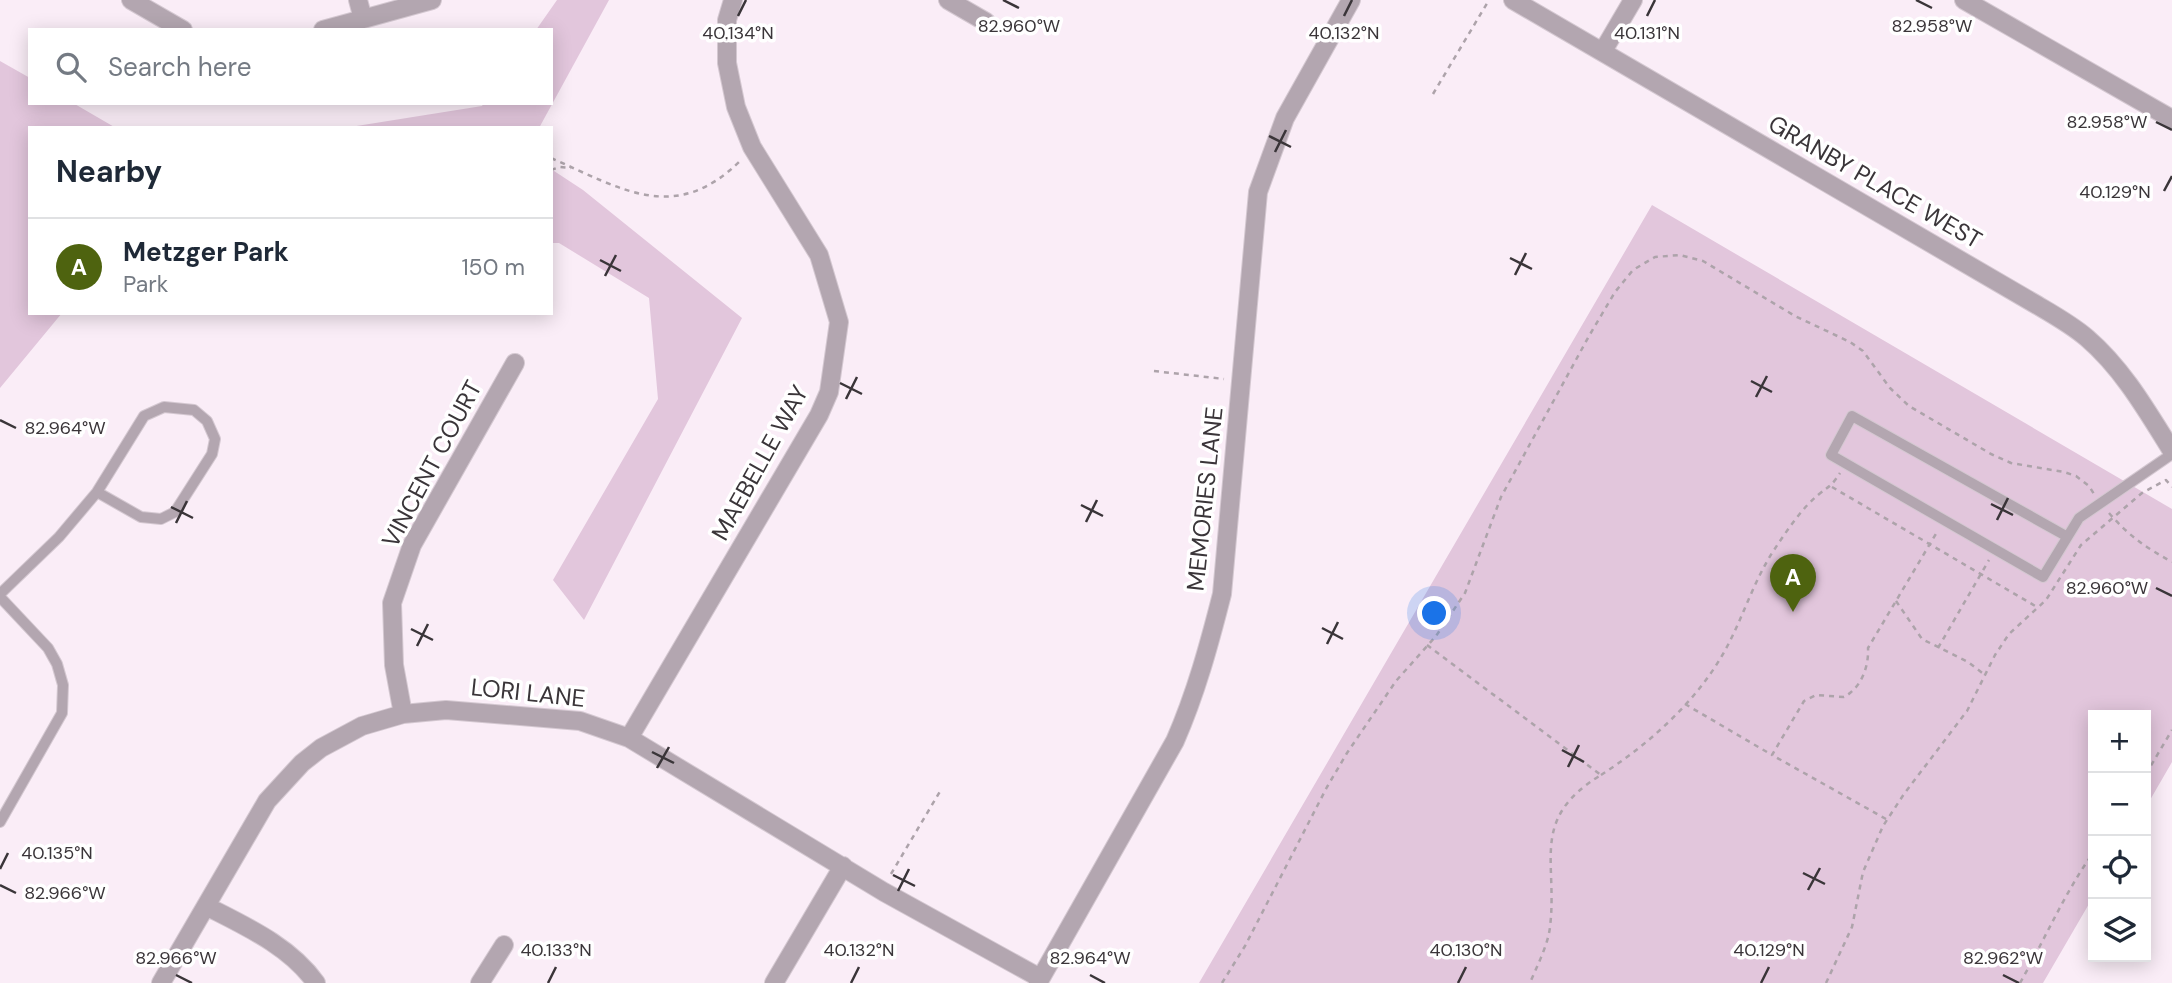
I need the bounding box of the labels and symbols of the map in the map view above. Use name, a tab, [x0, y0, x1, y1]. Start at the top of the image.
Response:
text: 82.960°W	[978, 14, 1060, 38]
text: 82.958°W	[1892, 14, 1972, 38]
text: 40.134°N	[702, 21, 774, 45]
text: 40.132°N	[1309, 21, 1379, 45]
text: 40.131°N	[1614, 21, 1680, 45]
street label: GRANBY PLACE WEST	[1763, 108, 1988, 255]
text: 82.958°W	[2067, 110, 2147, 134]
text: 40.129°N	[2079, 180, 2151, 204]
street label: VINCENT COURT	[375, 375, 489, 553]
street label: MAEBELLE WAY	[704, 380, 815, 546]
street label: MEMORIES LANE	[1179, 405, 1230, 593]
text: 82.964°W	[24, 416, 106, 440]
pin: A	[1770, 554, 1816, 612]
text: 82.960°W	[2066, 576, 2148, 600]
your location	[1417, 596, 1451, 630]
street label: LORI LANE	[469, 671, 587, 714]
text: 40.135°N	[21, 841, 93, 865]
text: 82.966°W	[24, 881, 106, 905]
text: 40.133°N	[520, 938, 592, 962]
text: 40.132°N	[824, 938, 894, 962]
text: 40.130°N	[1430, 938, 1502, 962]
text: 40.129°N	[1733, 938, 1805, 962]
text: 82.966°W	[135, 946, 217, 970]
text: 82.964°W	[1049, 946, 1131, 970]
text: 82.962°W	[1963, 946, 2043, 970]

